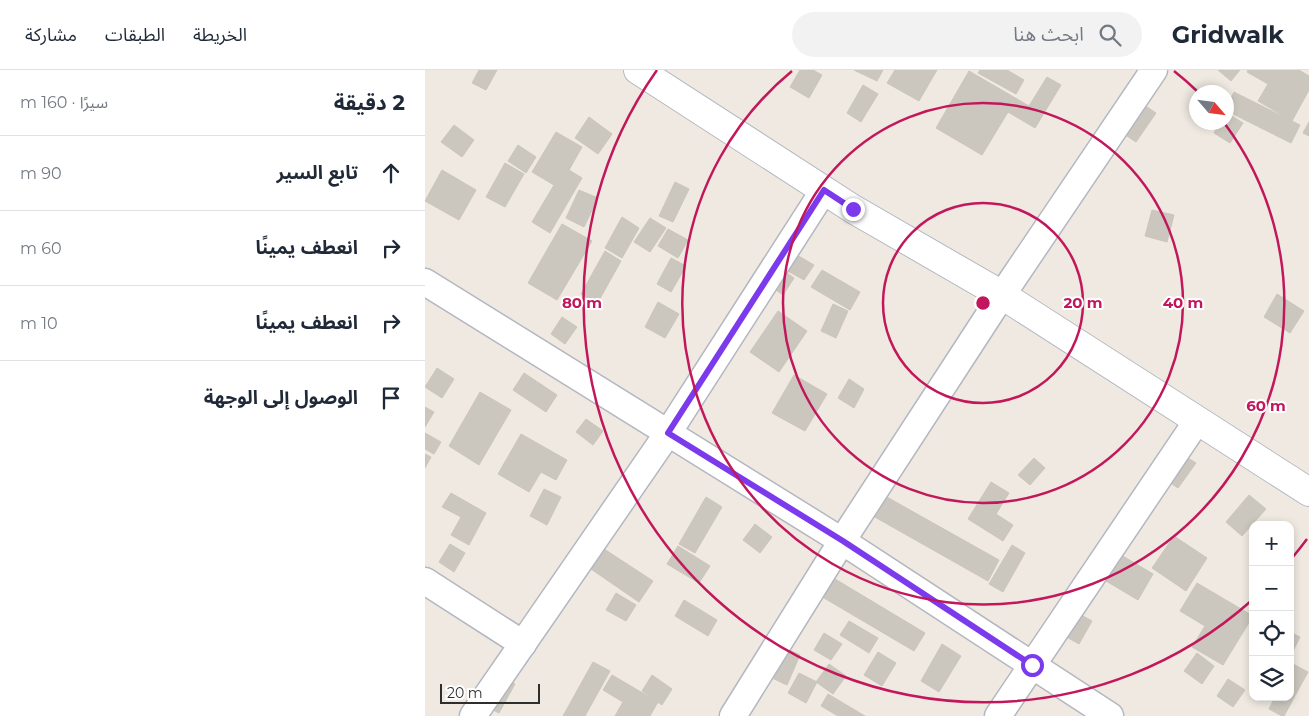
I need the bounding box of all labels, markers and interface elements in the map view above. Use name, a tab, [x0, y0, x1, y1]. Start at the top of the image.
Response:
search box	[792, 12, 1142, 57]
text: Gridwalk	[1172, 20, 1284, 49]
icon: search	[1096, 21, 1124, 49]
text: ابحث هنا	[1013, 23, 1084, 46]
text: مشاركة	[25, 24, 77, 46]
text: الطبقات	[105, 24, 165, 46]
text: الخريطة	[193, 24, 247, 46]
north arrow	[1189, 85, 1234, 130]
text: 2 دقيقة	[334, 90, 405, 115]
text: سيرًا · 160 m	[20, 93, 108, 112]
icon: ahead	[377, 159, 405, 187]
text: تابع السير	[276, 161, 358, 184]
text: 90 m	[20, 164, 62, 183]
route end	[842, 198, 865, 221]
icon: right	[377, 234, 405, 262]
text: انعطف يمينًا	[255, 236, 358, 259]
text: 60 m	[20, 239, 62, 258]
text: 80 m	[562, 293, 602, 312]
text: 20 m	[1063, 293, 1103, 312]
text: 40 m	[1163, 293, 1203, 312]
centre of rings	[974, 294, 992, 312]
icon: right	[377, 309, 405, 337]
text: انعطف يمينًا	[255, 311, 358, 334]
text: 10 m	[20, 314, 58, 333]
icon: arrive	[377, 384, 405, 412]
text: الوصول إلى الوجهة	[204, 386, 358, 409]
text: 60 m	[1246, 396, 1286, 415]
map controls	[1249, 521, 1294, 701]
button: +	[1249, 521, 1294, 566]
button: −	[1249, 566, 1294, 611]
button: locate	[1249, 611, 1294, 656]
route start	[1021, 654, 1044, 677]
button: layers	[1249, 656, 1294, 701]
scale bar	[440, 681, 540, 704]
text: 20 m	[447, 684, 483, 702]

